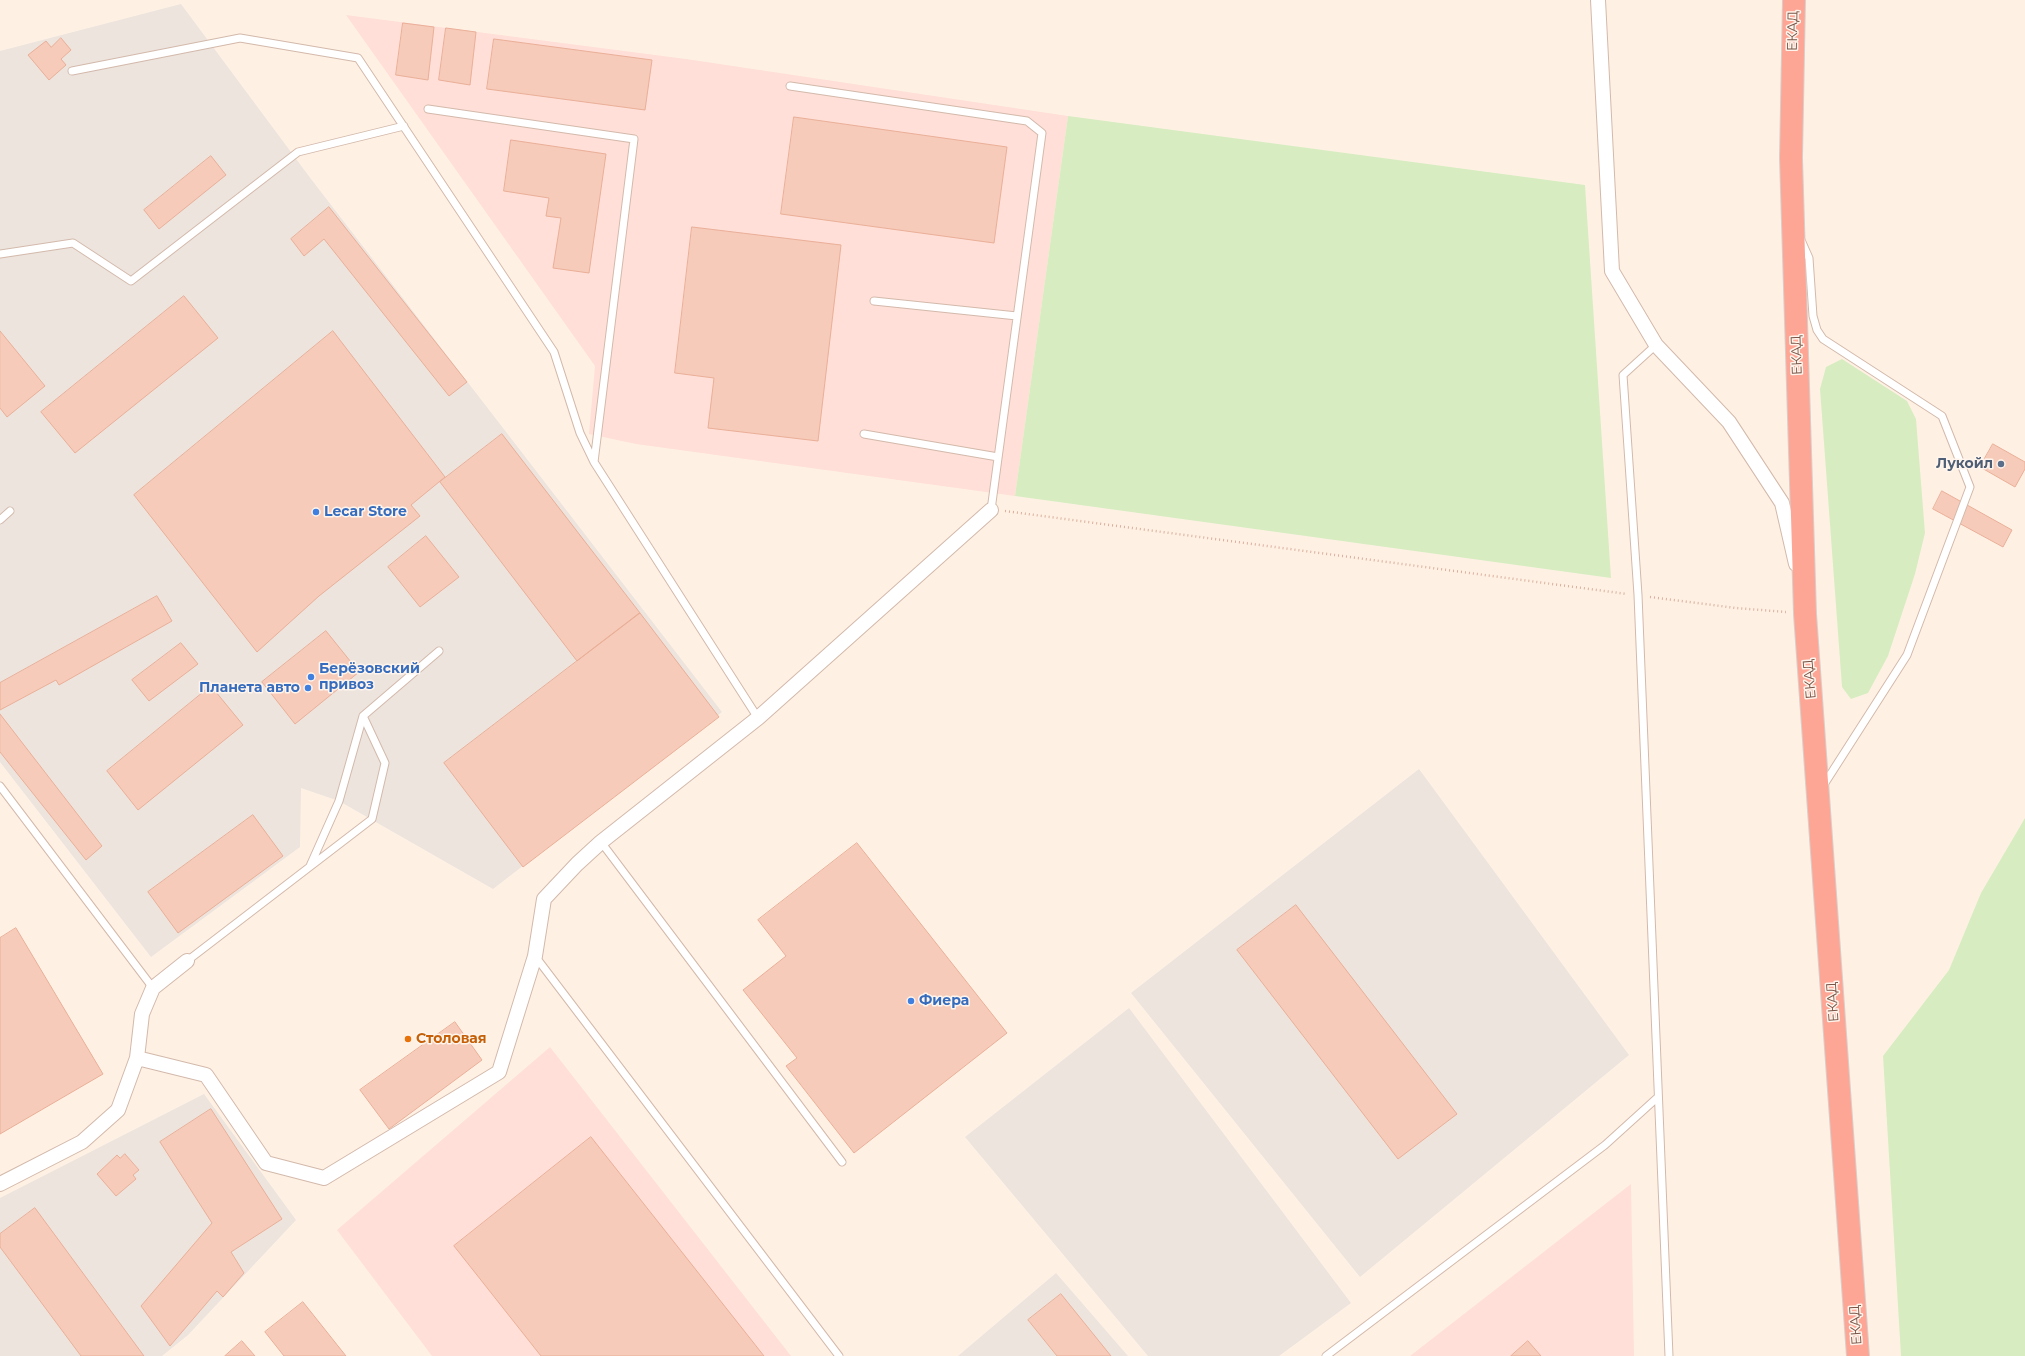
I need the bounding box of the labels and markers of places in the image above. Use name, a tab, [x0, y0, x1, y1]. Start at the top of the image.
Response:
place label: Лукойл	[1936, 456, 1993, 472]
marker: Лукойл	[1996, 459, 2006, 469]
place label: Lecar Store	[324, 504, 407, 520]
marker: Lecar Store	[311, 507, 321, 517]
place label: Берёзовский привоз	[319, 661, 420, 694]
marker: Берёзовский привоз	[306, 672, 316, 682]
place label: Планета авто	[199, 680, 300, 696]
marker: Планета авто	[303, 683, 313, 693]
place label: Фиера	[919, 993, 969, 1009]
marker: Фиера	[906, 996, 916, 1006]
place label: Столовая	[416, 1031, 487, 1047]
marker: Столовая	[403, 1034, 413, 1044]

